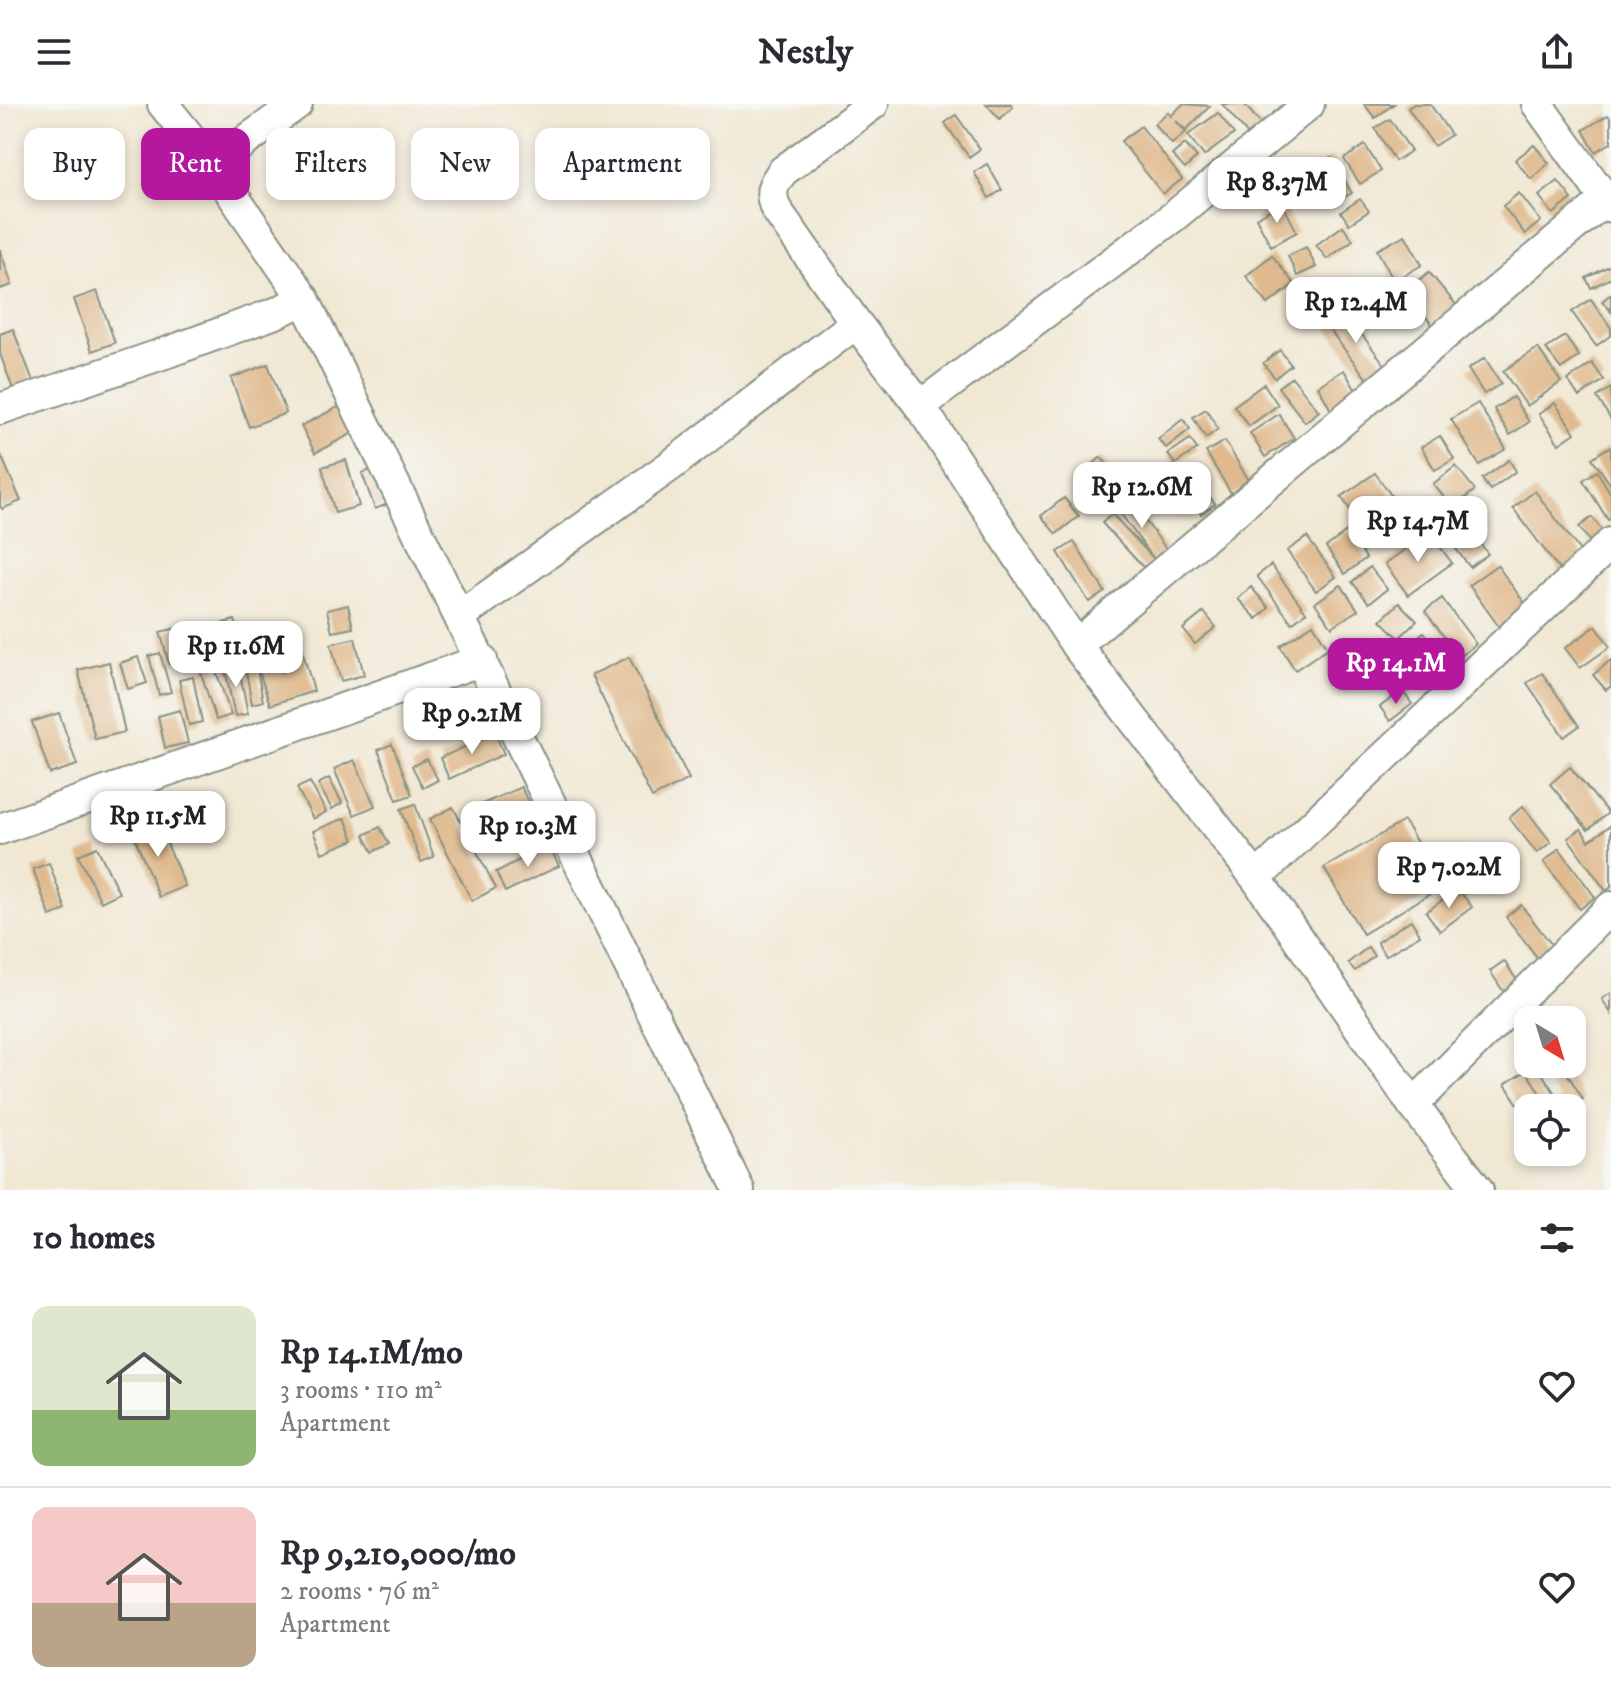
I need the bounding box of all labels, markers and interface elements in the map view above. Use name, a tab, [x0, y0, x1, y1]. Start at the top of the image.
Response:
icon: menu	[32, 30, 76, 74]
text: Nestly	[758, 30, 853, 75]
icon: share	[1535, 30, 1579, 74]
chip: Buy	[24, 128, 125, 200]
chip: Rent	[141, 128, 250, 200]
chip: Filters	[266, 128, 395, 200]
chip: New	[411, 128, 519, 200]
chip: Apartment	[535, 128, 710, 200]
pin: Rp 8.37M	[1194, 157, 1360, 225]
text: Rp 8.37M	[1226, 166, 1328, 199]
pin: Rp 12.4M	[1273, 277, 1439, 345]
text: Rp 12.4M	[1304, 286, 1408, 319]
pin: Rp 12.6M	[1059, 462, 1225, 530]
text: Rp 12.6M	[1091, 471, 1193, 504]
pin: Rp 14.7M	[1335, 496, 1501, 564]
text: Rp 14.7M	[1366, 505, 1470, 538]
pin: Rp 11.6M	[153, 621, 319, 689]
text: Rp 11.6M	[187, 630, 285, 663]
pin: Rp 14.1M	[1313, 638, 1479, 706]
text: Rp 14.1M	[1346, 647, 1446, 680]
pin: Rp 9.21M	[389, 688, 555, 756]
text: Rp 9.21M	[421, 697, 523, 730]
pin: Rp 11.5M	[75, 791, 241, 859]
text: Rp 11.5M	[109, 800, 207, 833]
pin: Rp 10.3M	[445, 801, 611, 869]
text: Rp 10.3M	[479, 810, 578, 843]
pin: Rp 7.02M	[1366, 842, 1532, 910]
text: Rp 7.02M	[1396, 851, 1502, 884]
north arrow	[1514, 1006, 1586, 1078]
map controls	[1514, 1006, 1586, 1166]
button: locate	[1514, 1094, 1586, 1166]
icon: filters	[1535, 1216, 1579, 1260]
text: 10 homes	[32, 1217, 155, 1259]
text: Rp 14.1M/mo	[280, 1332, 463, 1374]
icon: home	[96, 1338, 192, 1434]
icon: heart	[1535, 1364, 1579, 1408]
text: 3 rooms · 110 m²	[280, 1374, 442, 1407]
text: Apartment	[280, 1407, 391, 1440]
text: Rp 9,210,000/mo	[280, 1533, 516, 1575]
icon: home	[96, 1539, 192, 1635]
icon: heart	[1535, 1565, 1579, 1609]
text: 2 rooms · 76 m²	[280, 1575, 439, 1608]
text: Apartment	[280, 1608, 391, 1641]

